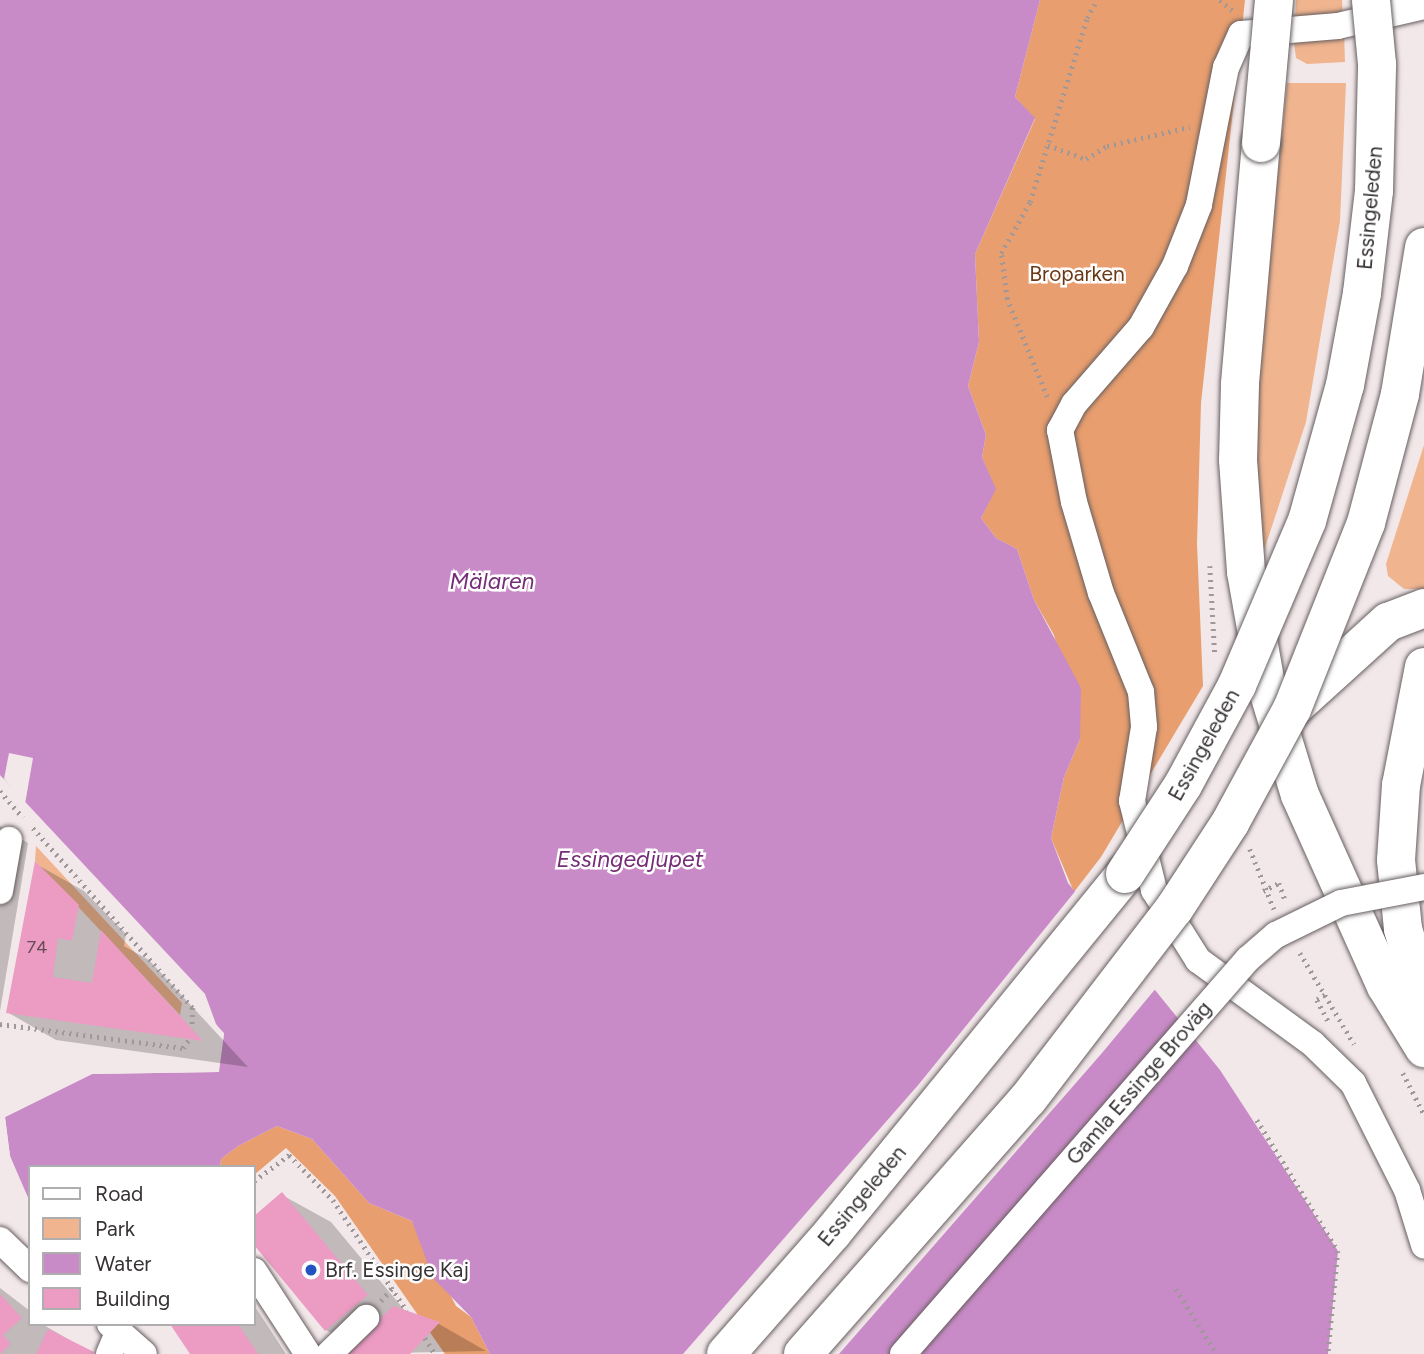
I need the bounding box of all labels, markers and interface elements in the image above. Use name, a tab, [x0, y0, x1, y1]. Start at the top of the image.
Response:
street label: Essingeleden	[1352, 145, 1388, 271]
park label: Broparken	[1029, 261, 1125, 287]
water label: Mälaren	[450, 567, 534, 595]
street label: Essingeleden	[1163, 685, 1245, 805]
water label: Essingedjupet	[557, 845, 703, 873]
house number: 74	[27, 936, 47, 958]
street label: Gamla Essinge Broväg	[1061, 996, 1217, 1170]
street label: Essingeleden	[813, 1140, 911, 1252]
legend	[28, 1165, 256, 1326]
text: Road	[95, 1181, 143, 1206]
text: Park	[95, 1216, 135, 1241]
text: Water	[95, 1251, 151, 1276]
place label: Brf. Essinge Kaj	[325, 1257, 469, 1283]
marker: Brf. Essinge Kaj	[303, 1262, 319, 1278]
text: Building	[95, 1286, 170, 1311]

